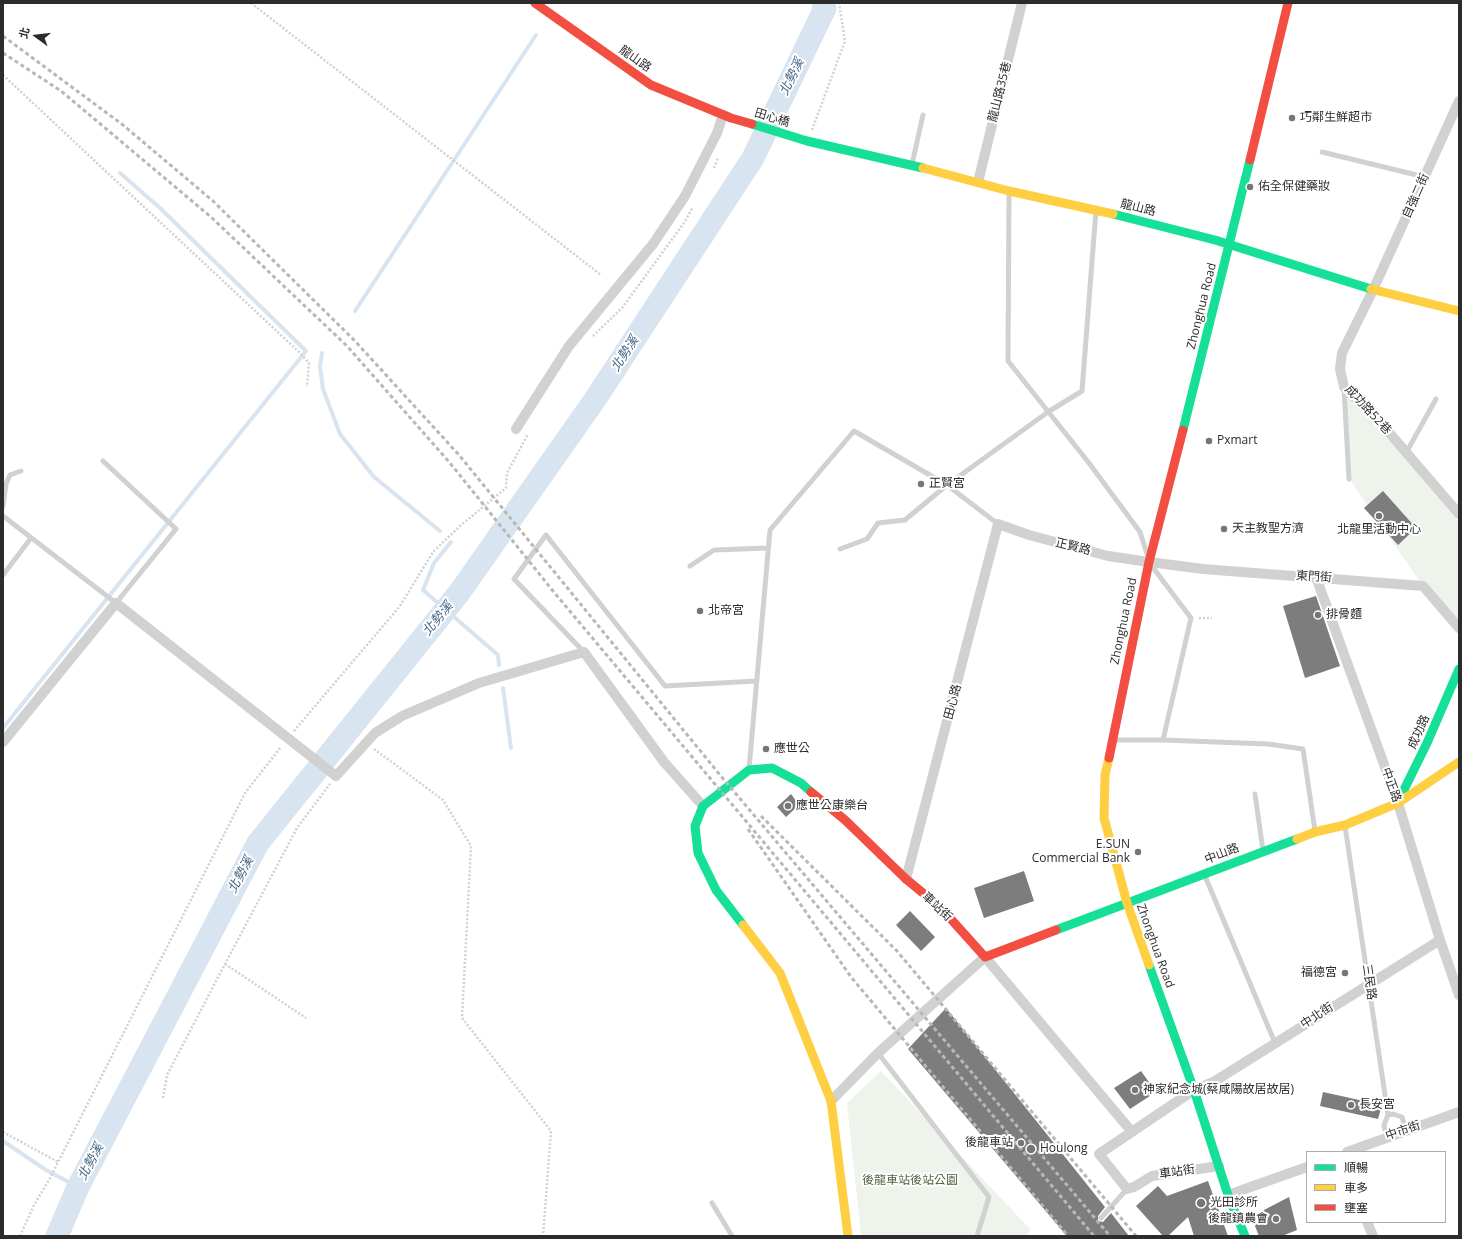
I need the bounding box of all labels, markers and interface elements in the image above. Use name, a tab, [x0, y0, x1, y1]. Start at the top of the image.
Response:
north arrow	[16, 16, 56, 56]
text: 北	[15, 26, 33, 40]
street label: 龍山路	[616, 43, 654, 75]
water label: 北勢溪	[776, 56, 808, 98]
street label: 龍山路35巷	[986, 60, 1014, 124]
street label: 田心橋	[753, 106, 791, 130]
place label: 巧鄰生鮮超市	[1300, 111, 1372, 125]
marker: 巧鄰生鮮超市	[1287, 113, 1297, 123]
street label: 自強二街	[1400, 171, 1432, 221]
place label: 佑全保健藥妝	[1258, 180, 1330, 194]
marker: 佑全保健藥妝	[1245, 182, 1255, 192]
street label: 龍山路	[1119, 197, 1157, 219]
street label: Zhonghua Road	[1184, 261, 1220, 351]
water label: 北勢溪	[608, 333, 642, 375]
street label: 成功路52巷	[1342, 383, 1394, 437]
place label: Pxmart	[1217, 434, 1257, 448]
marker: Pxmart	[1204, 436, 1214, 446]
place label: 正賢宮	[929, 477, 965, 491]
marker: 正賢宮	[916, 479, 926, 489]
marker: 北龍里活動中心	[1374, 511, 1384, 521]
place label: 天主教聖方濟	[1232, 522, 1304, 536]
place label: 北龍里活動中心	[1337, 523, 1421, 537]
marker: 天主教聖方濟	[1219, 524, 1229, 534]
street label: 正賢路	[1054, 536, 1092, 558]
street label: 東門街	[1296, 569, 1332, 585]
street label: Zhonghua Road	[1108, 576, 1140, 666]
water label: 北勢溪	[420, 599, 456, 639]
place label: 北帝宮	[708, 604, 744, 618]
marker: 北帝宮	[695, 606, 705, 616]
place label: 排骨麵	[1326, 608, 1362, 622]
marker: 排骨麵	[1313, 610, 1323, 620]
street label: 田心路	[941, 683, 965, 721]
street label: 成功路	[1405, 713, 1433, 751]
place label: 應世公	[774, 742, 810, 756]
marker: 應世公	[761, 744, 771, 754]
street label: 中正路	[1378, 766, 1404, 804]
place label: 應世公康樂台	[796, 799, 868, 813]
marker: 應世公康樂台	[783, 801, 793, 811]
place label: E.SUN Commercial Bank	[1032, 838, 1130, 866]
street label: 中山路	[1203, 841, 1241, 867]
marker: E.SUN Commercial Bank	[1133, 847, 1143, 857]
water label: 北勢溪	[225, 854, 257, 896]
street label: 車站街	[919, 889, 955, 925]
street label: Zhonghua Road	[1133, 902, 1177, 990]
street label: 三民路	[1359, 963, 1379, 1001]
place label: 福德宮	[1301, 966, 1337, 980]
marker: 福德宮	[1340, 968, 1350, 978]
street label: 中北街	[1298, 1000, 1336, 1032]
place label: 神家紀念城(蔡咸陽故居故居)	[1143, 1083, 1294, 1097]
marker: 神家紀念城(蔡咸陽故居故居)	[1130, 1085, 1140, 1095]
place label: 長安宮	[1359, 1098, 1395, 1112]
marker: 長安宮	[1346, 1100, 1356, 1110]
street label: 中市街	[1384, 1118, 1422, 1144]
place label: 後龍車站	[965, 1136, 1013, 1150]
marker: 後龍車站	[1016, 1138, 1026, 1148]
water label: 北勢溪	[75, 1141, 107, 1183]
place label: Houlong	[1040, 1142, 1088, 1156]
marker: Houlong	[1025, 1143, 1037, 1155]
legend	[1306, 1151, 1446, 1223]
text: 順暢	[1344, 1159, 1368, 1176]
street label: 車站街	[1158, 1162, 1196, 1182]
park label: 後龍車站後站公園	[862, 1174, 958, 1188]
text: 車多	[1344, 1179, 1368, 1196]
place label: 光田診所	[1210, 1196, 1258, 1210]
marker: 光田診所	[1195, 1197, 1207, 1209]
text: 壅塞	[1344, 1199, 1368, 1216]
place label: 後龍鎮農會	[1208, 1212, 1268, 1226]
marker: 後龍鎮農會	[1271, 1214, 1281, 1224]

